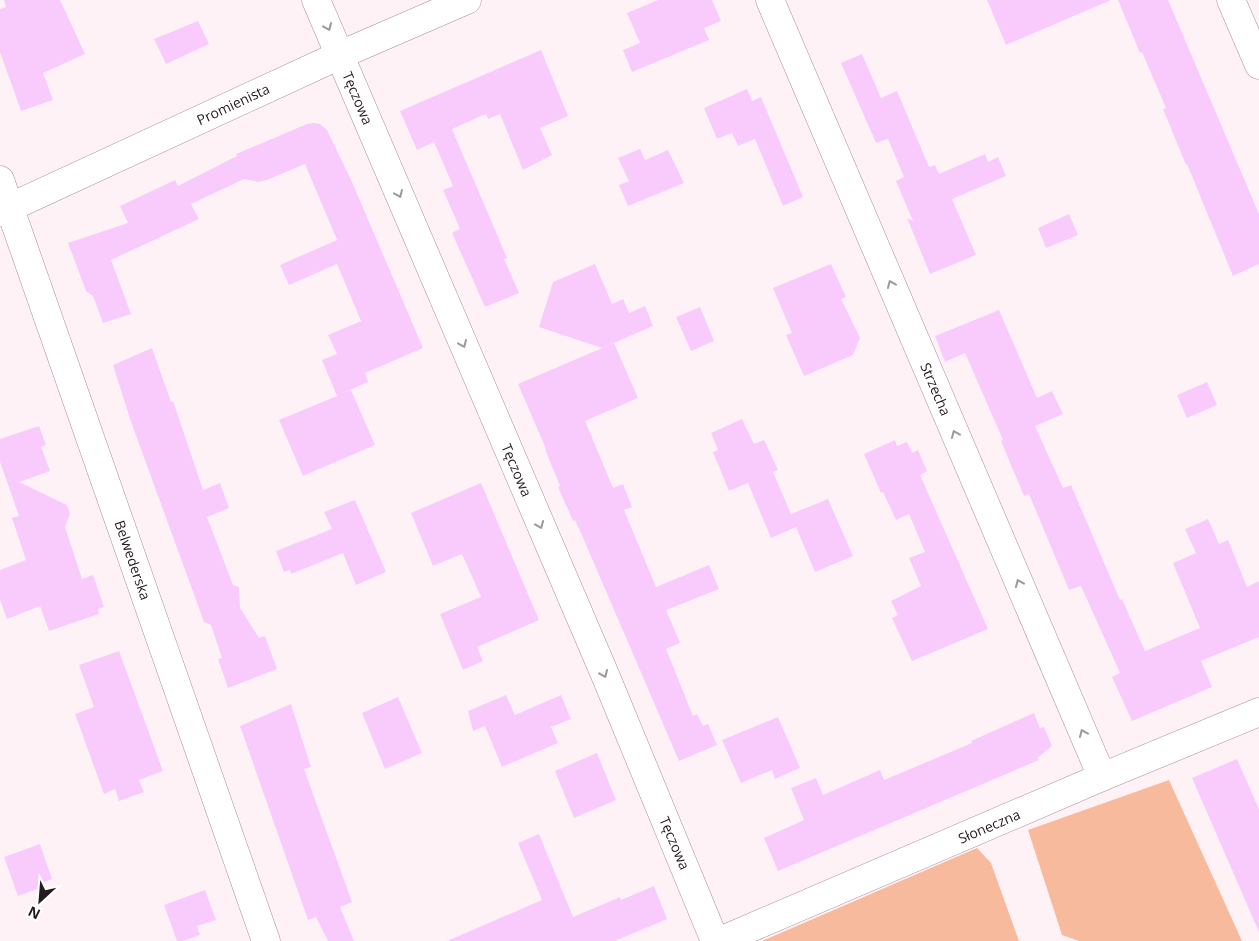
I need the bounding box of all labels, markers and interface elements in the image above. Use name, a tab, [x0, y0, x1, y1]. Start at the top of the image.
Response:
one-way arrow	[321, 22, 332, 31]
street label: Tęczowa	[338, 69, 378, 127]
street label: Promienista	[193, 79, 273, 129]
one-way arrow	[392, 189, 403, 198]
one-way arrow	[887, 280, 898, 289]
one-way arrow	[457, 339, 467, 347]
street label: Strzecha	[916, 360, 956, 418]
one-way arrow	[951, 430, 961, 439]
street label: Tęczowa	[497, 441, 537, 499]
street label: Belwederska	[110, 518, 156, 602]
one-way arrow	[534, 520, 545, 529]
one-way arrow	[1015, 579, 1025, 588]
one-way arrow	[599, 670, 609, 678]
one-way arrow	[1078, 729, 1089, 738]
street label: Słoneczna	[955, 804, 1023, 848]
street label: Tęczowa	[655, 814, 695, 872]
north arrow	[15, 876, 65, 926]
text: N	[25, 902, 43, 924]

